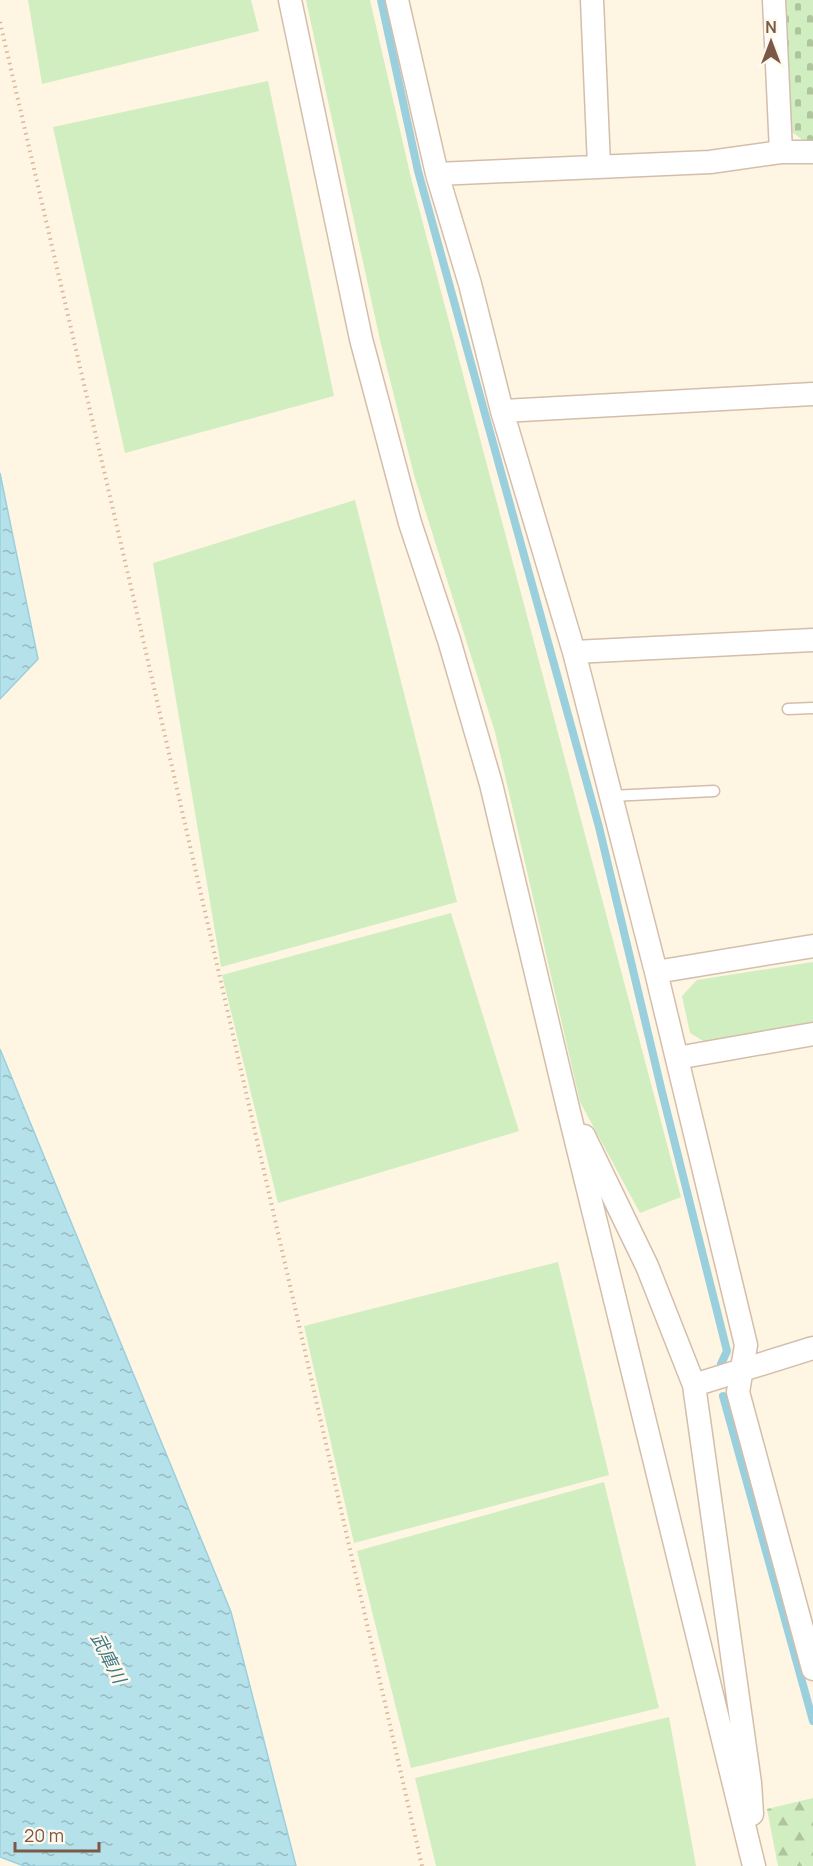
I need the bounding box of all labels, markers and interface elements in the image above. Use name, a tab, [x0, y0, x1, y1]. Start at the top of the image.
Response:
north arrow	[741, 12, 801, 72]
text: N	[765, 16, 777, 38]
water label: 武庫川	[86, 1628, 133, 1689]
scale bar	[15, 1815, 99, 1853]
text: 20 m	[24, 1823, 64, 1847]

